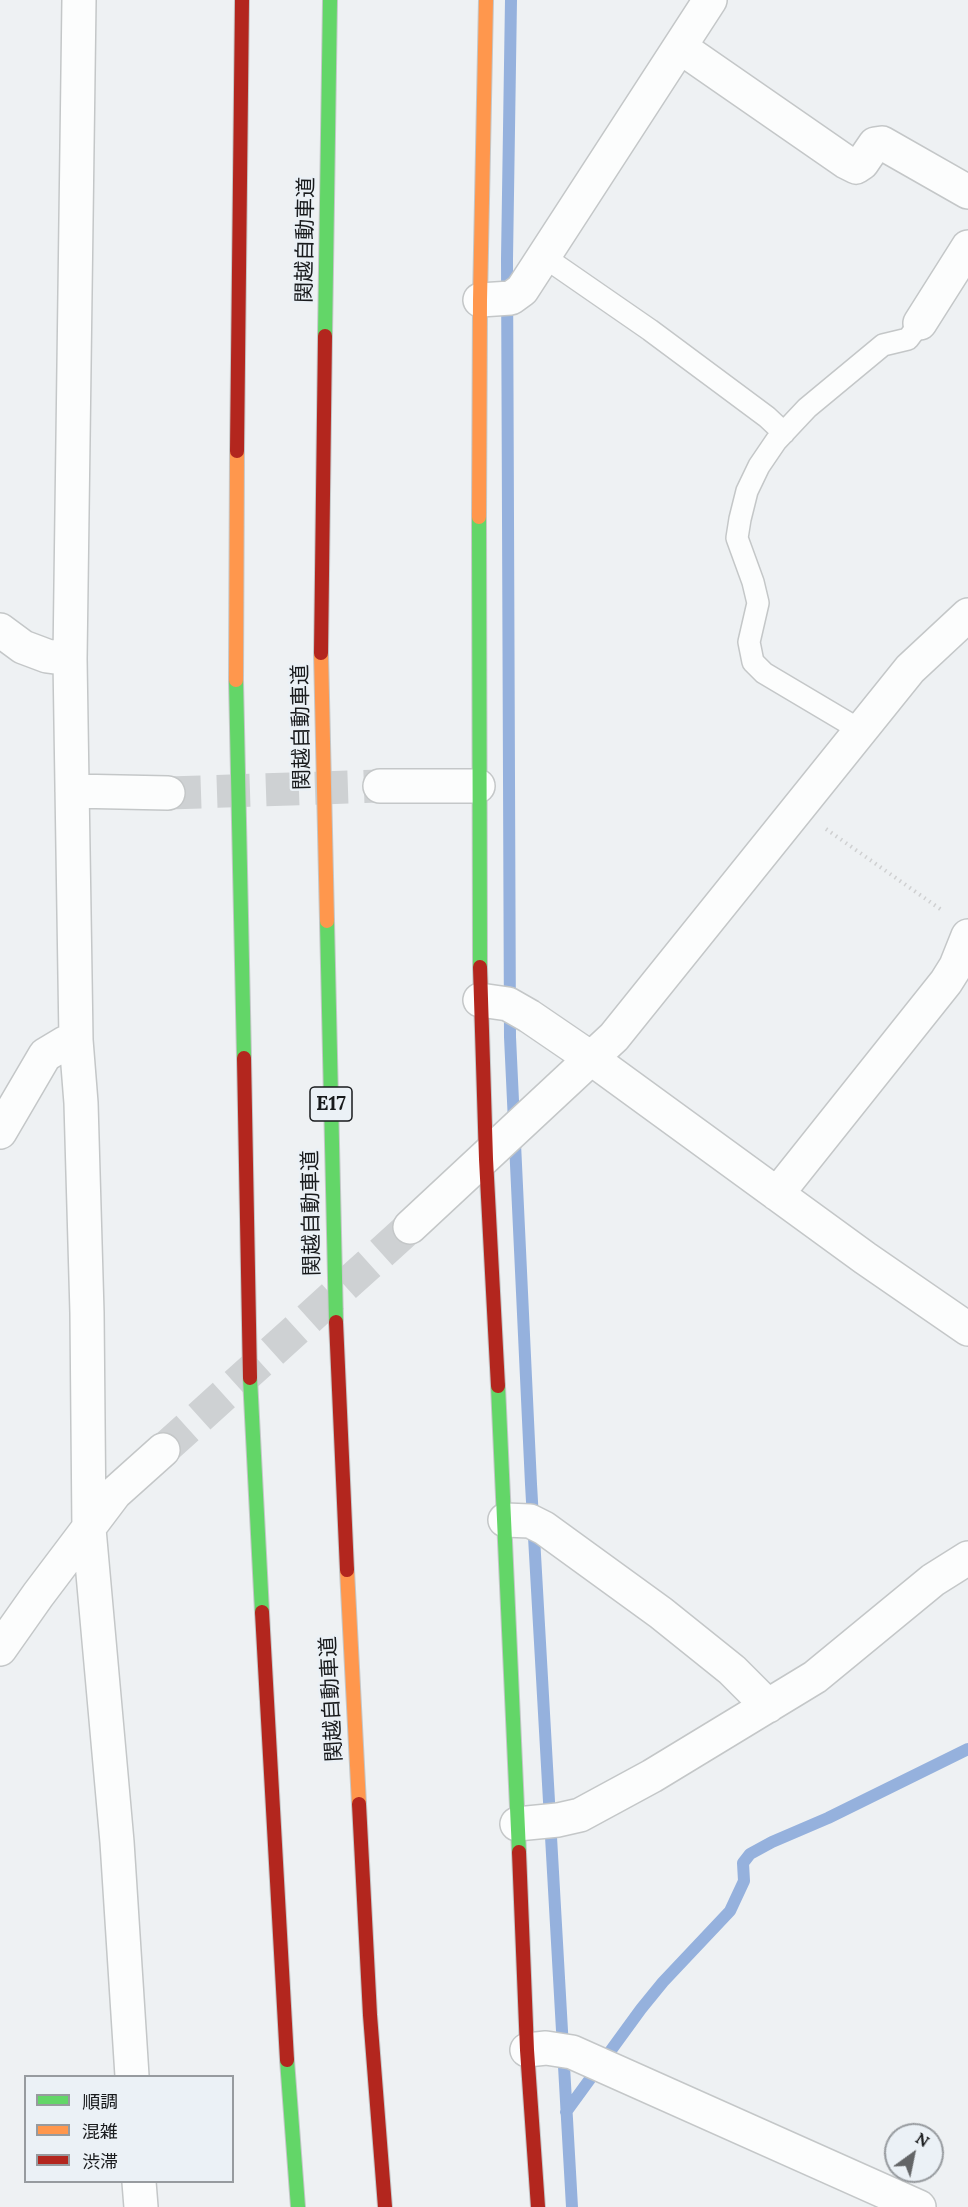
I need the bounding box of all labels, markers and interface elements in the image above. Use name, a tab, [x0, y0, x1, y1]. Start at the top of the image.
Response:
street label: 関越自動車道	[292, 177, 320, 303]
street label: 関越自動車道	[288, 664, 316, 790]
road number: E17	[310, 1087, 352, 1121]
street label: 関越自動車道	[298, 1150, 326, 1276]
street label: 関越自動車道	[316, 1635, 348, 1763]
legend	[24, 2075, 234, 2183]
text: 順調	[82, 2090, 118, 2113]
text: 混雑	[82, 2120, 118, 2143]
north arrow	[884, 2123, 944, 2183]
text: N	[912, 2128, 933, 2151]
text: 渋滞	[82, 2150, 118, 2173]

